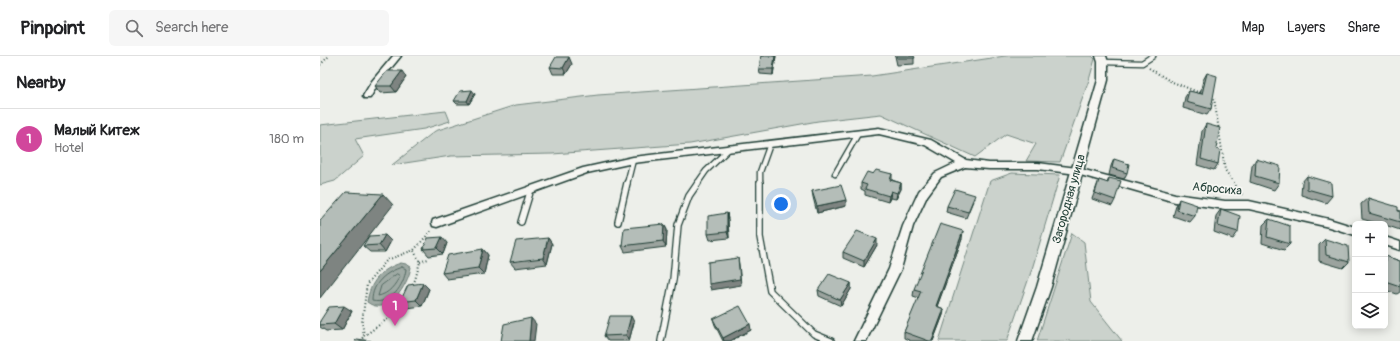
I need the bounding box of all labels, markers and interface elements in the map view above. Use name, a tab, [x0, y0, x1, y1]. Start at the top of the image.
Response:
search box	[109, 10, 389, 46]
text: Pinpoint	[20, 16, 85, 40]
icon: search	[123, 17, 145, 39]
text: Search here	[155, 18, 228, 37]
text: Map	[1242, 19, 1265, 36]
text: Layers	[1287, 19, 1325, 36]
text: Share	[1347, 19, 1380, 36]
text: Nearby	[16, 72, 65, 93]
text: Малый Китеж	[54, 121, 140, 140]
text: 1	[26, 131, 32, 147]
text: 180 m	[269, 131, 304, 147]
text: Hotel	[54, 140, 84, 156]
street label: Загородная улица	[1049, 152, 1089, 245]
street label: Абросиха	[1192, 179, 1243, 199]
your location	[771, 194, 791, 214]
map controls	[1352, 221, 1388, 329]
button: +	[1352, 221, 1388, 257]
button: −	[1352, 257, 1388, 293]
pin: 1	[382, 293, 408, 326]
button: layers	[1352, 293, 1388, 329]

